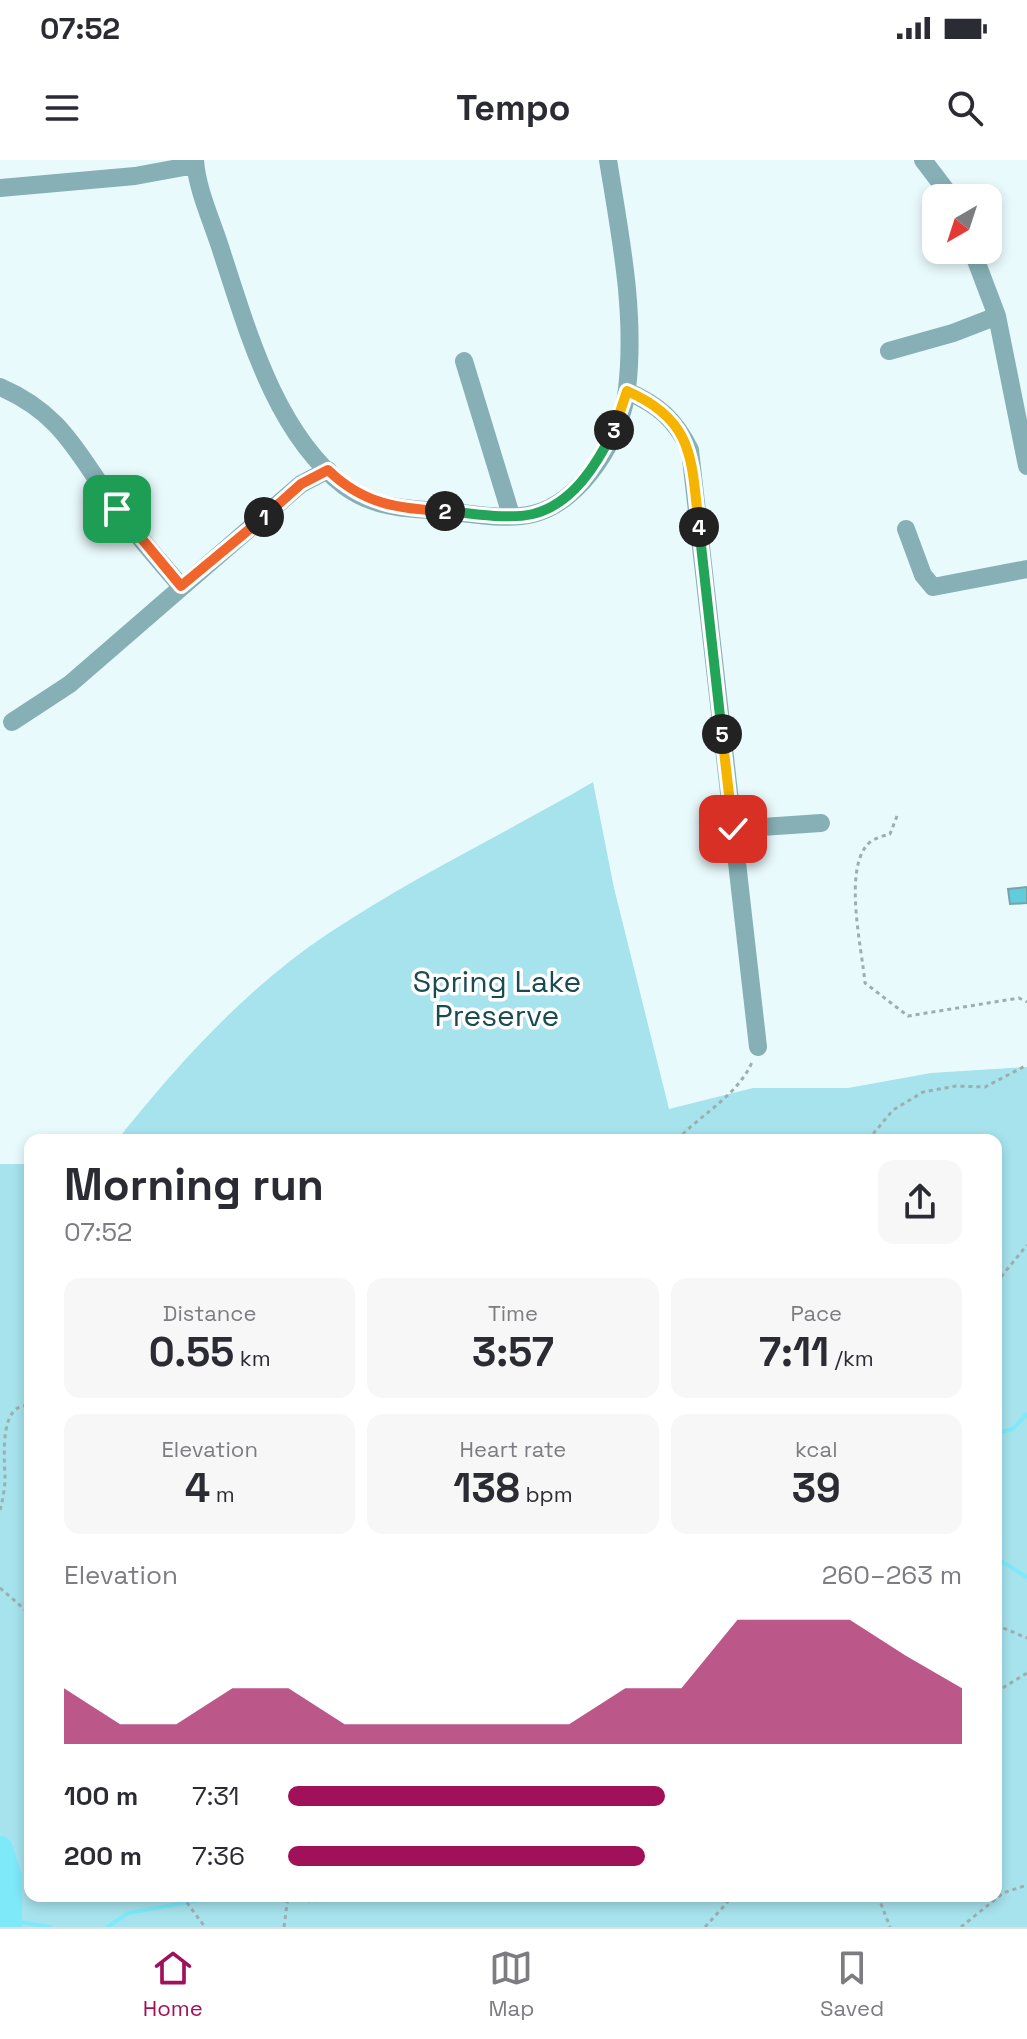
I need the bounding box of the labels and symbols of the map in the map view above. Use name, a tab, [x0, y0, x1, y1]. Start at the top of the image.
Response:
north arrow	[922, 184, 1002, 264]
pin: 3	[594, 410, 634, 450]
pin	[83, 475, 151, 543]
pin: 2	[425, 491, 465, 531]
pin: 1	[244, 497, 284, 537]
pin: 4	[679, 507, 719, 547]
pin: 5	[702, 714, 742, 754]
pin	[699, 795, 767, 863]
park label: Spring Lake Preserve	[413, 962, 581, 1035]

